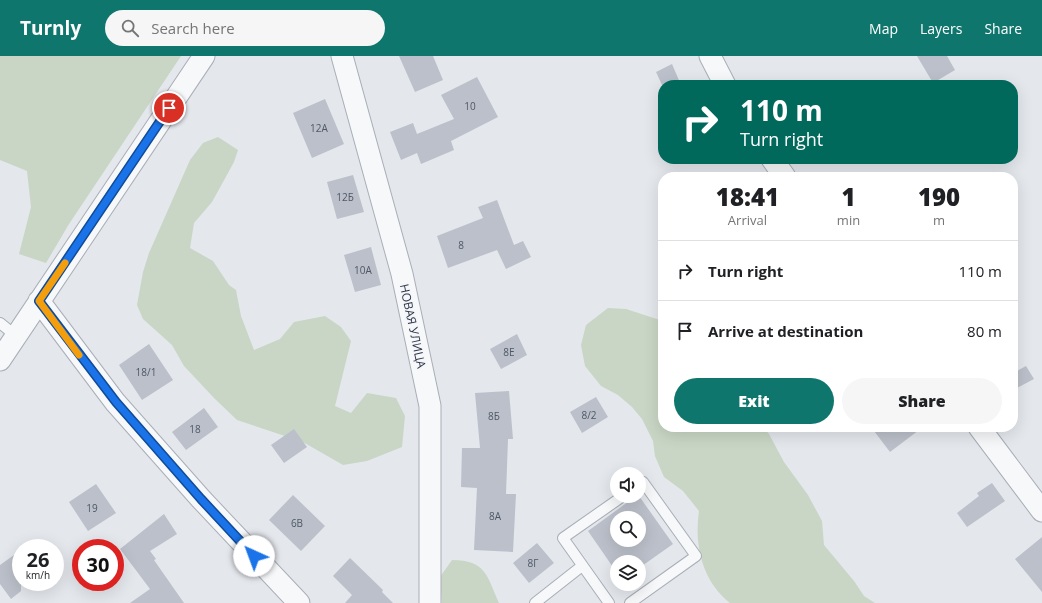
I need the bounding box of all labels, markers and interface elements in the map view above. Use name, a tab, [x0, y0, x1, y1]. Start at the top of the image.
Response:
search box	[105, 10, 385, 46]
text: Turnly	[20, 15, 81, 41]
icon: search	[119, 17, 141, 39]
text: Search here	[151, 18, 235, 38]
text: Map	[869, 19, 898, 38]
text: Layers	[920, 19, 962, 38]
text: Share	[984, 19, 1022, 38]
pin	[152, 91, 186, 125]
text: 110 m	[740, 91, 823, 129]
icon: right	[674, 96, 726, 148]
icon: arrive	[158, 97, 180, 119]
house number: 10	[464, 99, 476, 113]
house number: 12А	[310, 121, 329, 135]
text: Turn right	[740, 127, 823, 151]
text: 18:41	[716, 180, 779, 213]
text: 1	[841, 180, 856, 213]
text: 190	[918, 180, 960, 213]
house number: 12Б	[336, 190, 354, 204]
text: Arrival	[728, 211, 767, 229]
text: min	[837, 211, 860, 229]
text: m	[933, 211, 945, 229]
house number: 8	[458, 238, 464, 252]
icon: right	[674, 260, 696, 282]
text: Turn right	[708, 261, 783, 281]
text: 110 m	[958, 261, 1002, 281]
house number: 10А	[354, 263, 373, 277]
street label: НОВАЯ УЛИЦА	[396, 282, 430, 370]
icon: arrive	[674, 320, 696, 342]
text: Arrive at destination	[708, 321, 863, 341]
text: 80 m	[967, 321, 1002, 341]
house number: 8Е	[503, 345, 515, 359]
house number: 18/1	[136, 365, 156, 379]
button: Exit	[674, 378, 834, 424]
button: Share	[842, 378, 1002, 424]
house number: 8/2	[581, 408, 597, 422]
house number: 8Б	[488, 409, 500, 423]
house number: 18	[189, 422, 201, 436]
map controls	[610, 467, 646, 591]
button: sound	[610, 467, 646, 503]
house number: 19	[86, 501, 98, 515]
house number: 8А	[489, 509, 502, 523]
button: search	[610, 511, 646, 547]
house number: 6В	[291, 516, 303, 530]
position arrow	[233, 535, 275, 577]
speed limit sign: 30	[72, 539, 124, 591]
text: 26	[27, 546, 49, 573]
button: layers	[610, 555, 646, 591]
house number: 8Г	[528, 556, 538, 570]
text: km/h	[26, 568, 50, 582]

